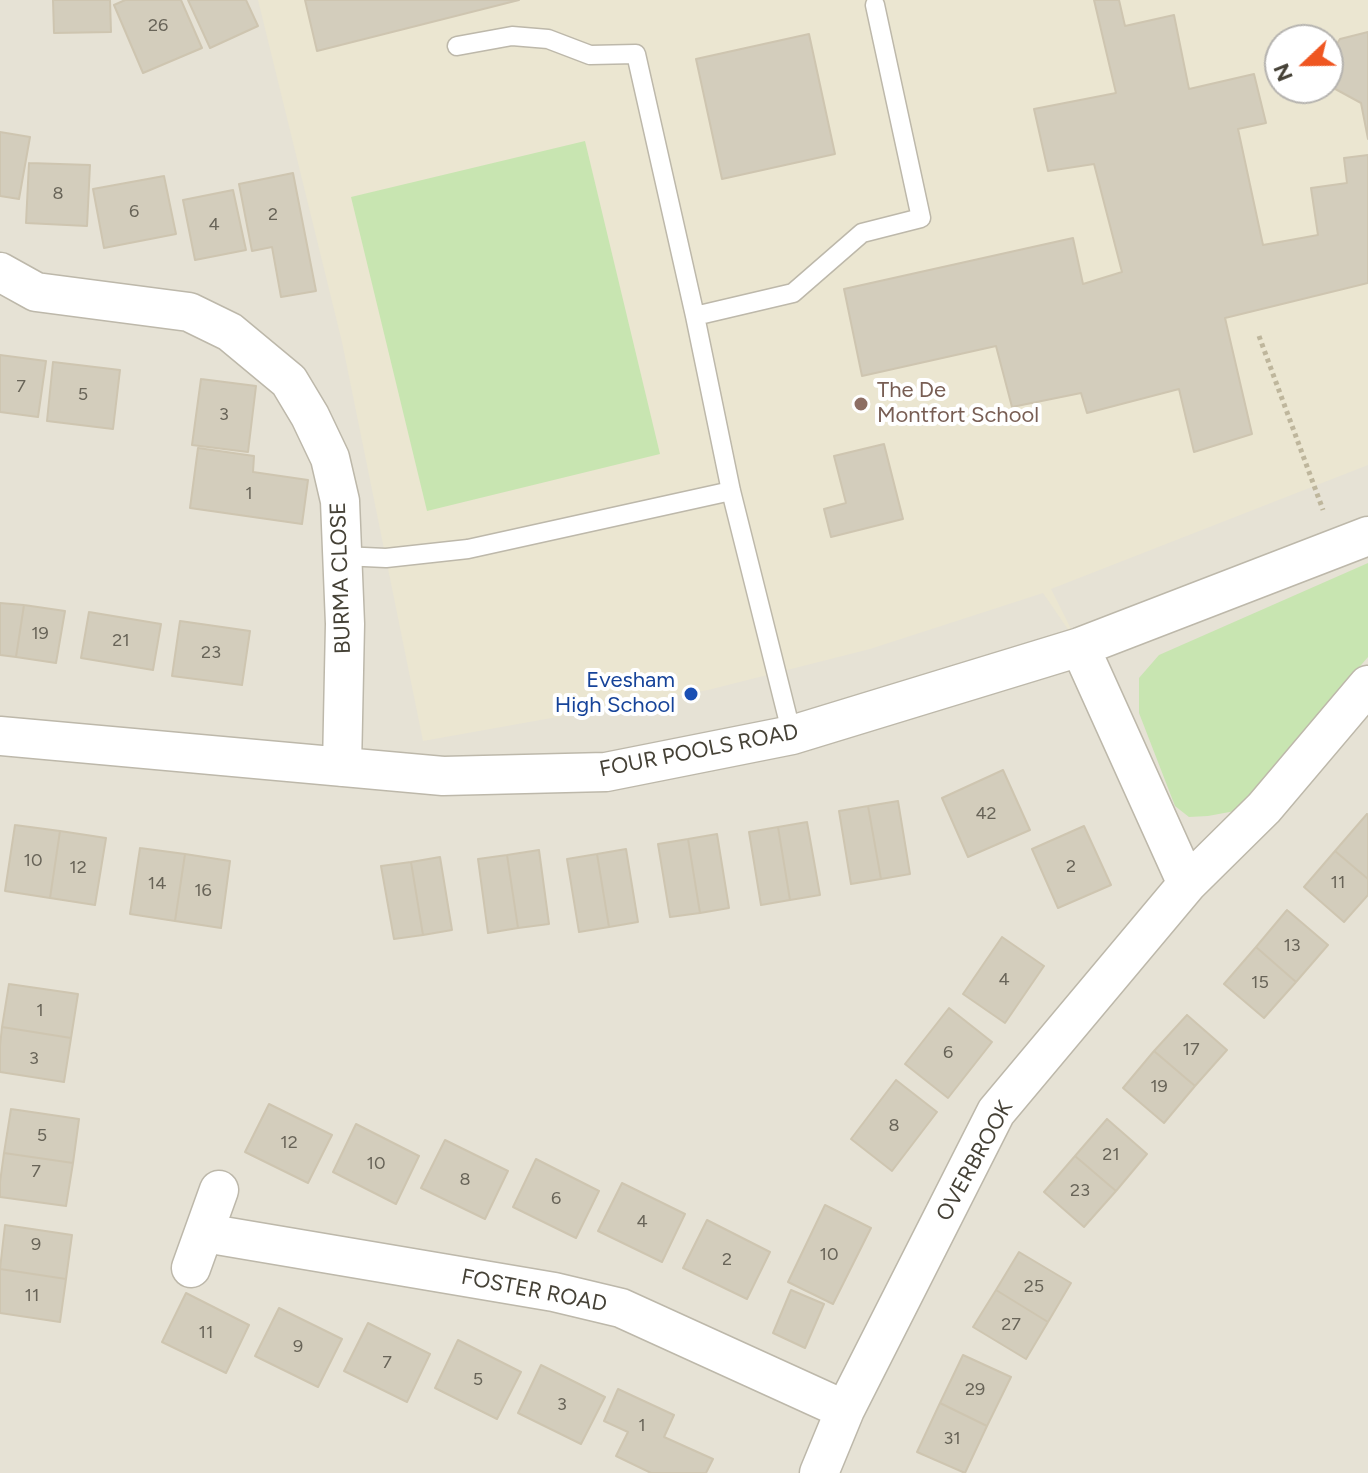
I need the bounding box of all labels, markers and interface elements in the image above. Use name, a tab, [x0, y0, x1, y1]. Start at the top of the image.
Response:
house number: 26	[148, 15, 168, 37]
north arrow	[1264, 24, 1344, 104]
text: N	[1267, 59, 1299, 85]
house number: 8	[52, 183, 64, 205]
house number: 6	[129, 201, 139, 223]
house number: 2	[268, 204, 278, 226]
house number: 4	[208, 214, 220, 236]
house number: 7	[16, 376, 26, 398]
place label: The De Montfort School	[877, 378, 1039, 430]
house number: 5	[78, 384, 88, 406]
marker: The De Montfort School	[852, 395, 870, 413]
house number: 3	[219, 404, 229, 426]
house number: 1	[245, 483, 253, 505]
street label: BURMA CLOSE	[325, 501, 357, 655]
house number: 19	[31, 623, 49, 645]
house number: 21	[112, 630, 130, 652]
house number: 23	[201, 642, 221, 664]
place label: Evesham High School	[555, 668, 675, 720]
marker: Evesham High School	[682, 685, 700, 703]
street label: FOUR POOLS ROAD	[597, 719, 801, 783]
house number: 42	[975, 803, 997, 825]
house number: 10	[24, 850, 42, 872]
house number: 2	[1066, 856, 1076, 878]
house number: 12	[69, 857, 87, 879]
house number: 11	[1331, 872, 1345, 894]
house number: 14	[148, 873, 166, 895]
house number: 16	[194, 880, 212, 902]
house number: 13	[1283, 935, 1301, 957]
house number: 4	[998, 969, 1010, 991]
house number: 15	[1251, 972, 1269, 994]
house number: 1	[36, 1000, 44, 1022]
house number: 17	[1182, 1039, 1200, 1061]
house number: 6	[943, 1042, 953, 1064]
house number: 3	[29, 1048, 39, 1070]
house number: 19	[1150, 1076, 1168, 1098]
street label: OVERBROOK	[931, 1096, 1019, 1226]
house number: 8	[888, 1115, 900, 1137]
house number: 5	[37, 1125, 47, 1147]
house number: 12	[280, 1132, 298, 1154]
house number: 21	[1102, 1144, 1120, 1166]
house number: 10	[367, 1153, 385, 1175]
house number: 7	[31, 1161, 41, 1183]
house number: 8	[459, 1169, 471, 1191]
house number: 23	[1070, 1180, 1090, 1202]
house number: 6	[551, 1188, 561, 1210]
house number: 4	[636, 1211, 648, 1233]
house number: 9	[31, 1234, 41, 1256]
house number: 10	[820, 1244, 838, 1266]
house number: 2	[722, 1249, 732, 1271]
street label: FOSTER ROAD	[459, 1264, 609, 1318]
house number: 25	[1024, 1276, 1044, 1298]
house number: 11	[25, 1285, 39, 1307]
house number: 27	[1001, 1314, 1021, 1336]
house number: 11	[199, 1322, 213, 1344]
house number: 9	[293, 1336, 303, 1358]
house number: 7	[382, 1352, 392, 1374]
house number: 5	[473, 1369, 483, 1391]
house number: 29	[965, 1379, 985, 1401]
house number: 3	[557, 1394, 567, 1416]
house number: 1	[638, 1415, 646, 1437]
house number: 31	[943, 1428, 961, 1450]

